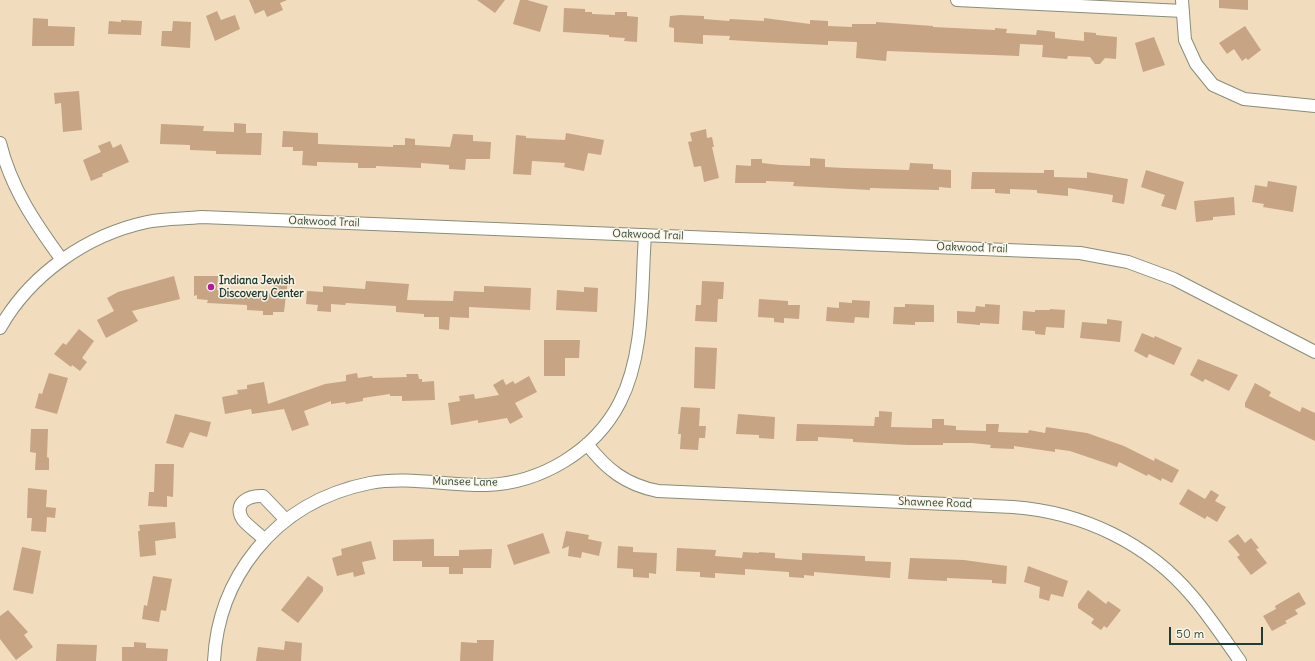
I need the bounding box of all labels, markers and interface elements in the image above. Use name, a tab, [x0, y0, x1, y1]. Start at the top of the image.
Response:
street label: Oakwood Trail	[288, 214, 360, 230]
street label: Oakwood Trail	[612, 227, 684, 243]
street label: Oakwood Trail	[936, 240, 1008, 256]
place label: Indiana Jewish Discovery Center	[219, 274, 304, 300]
marker: Indiana Jewish Discovery Center	[206, 282, 216, 292]
street label: Munsee Lane	[432, 475, 498, 489]
street label: Shawnee Road	[898, 495, 972, 511]
scale bar	[1171, 619, 1265, 645]
text: 50 m	[1176, 626, 1204, 641]

